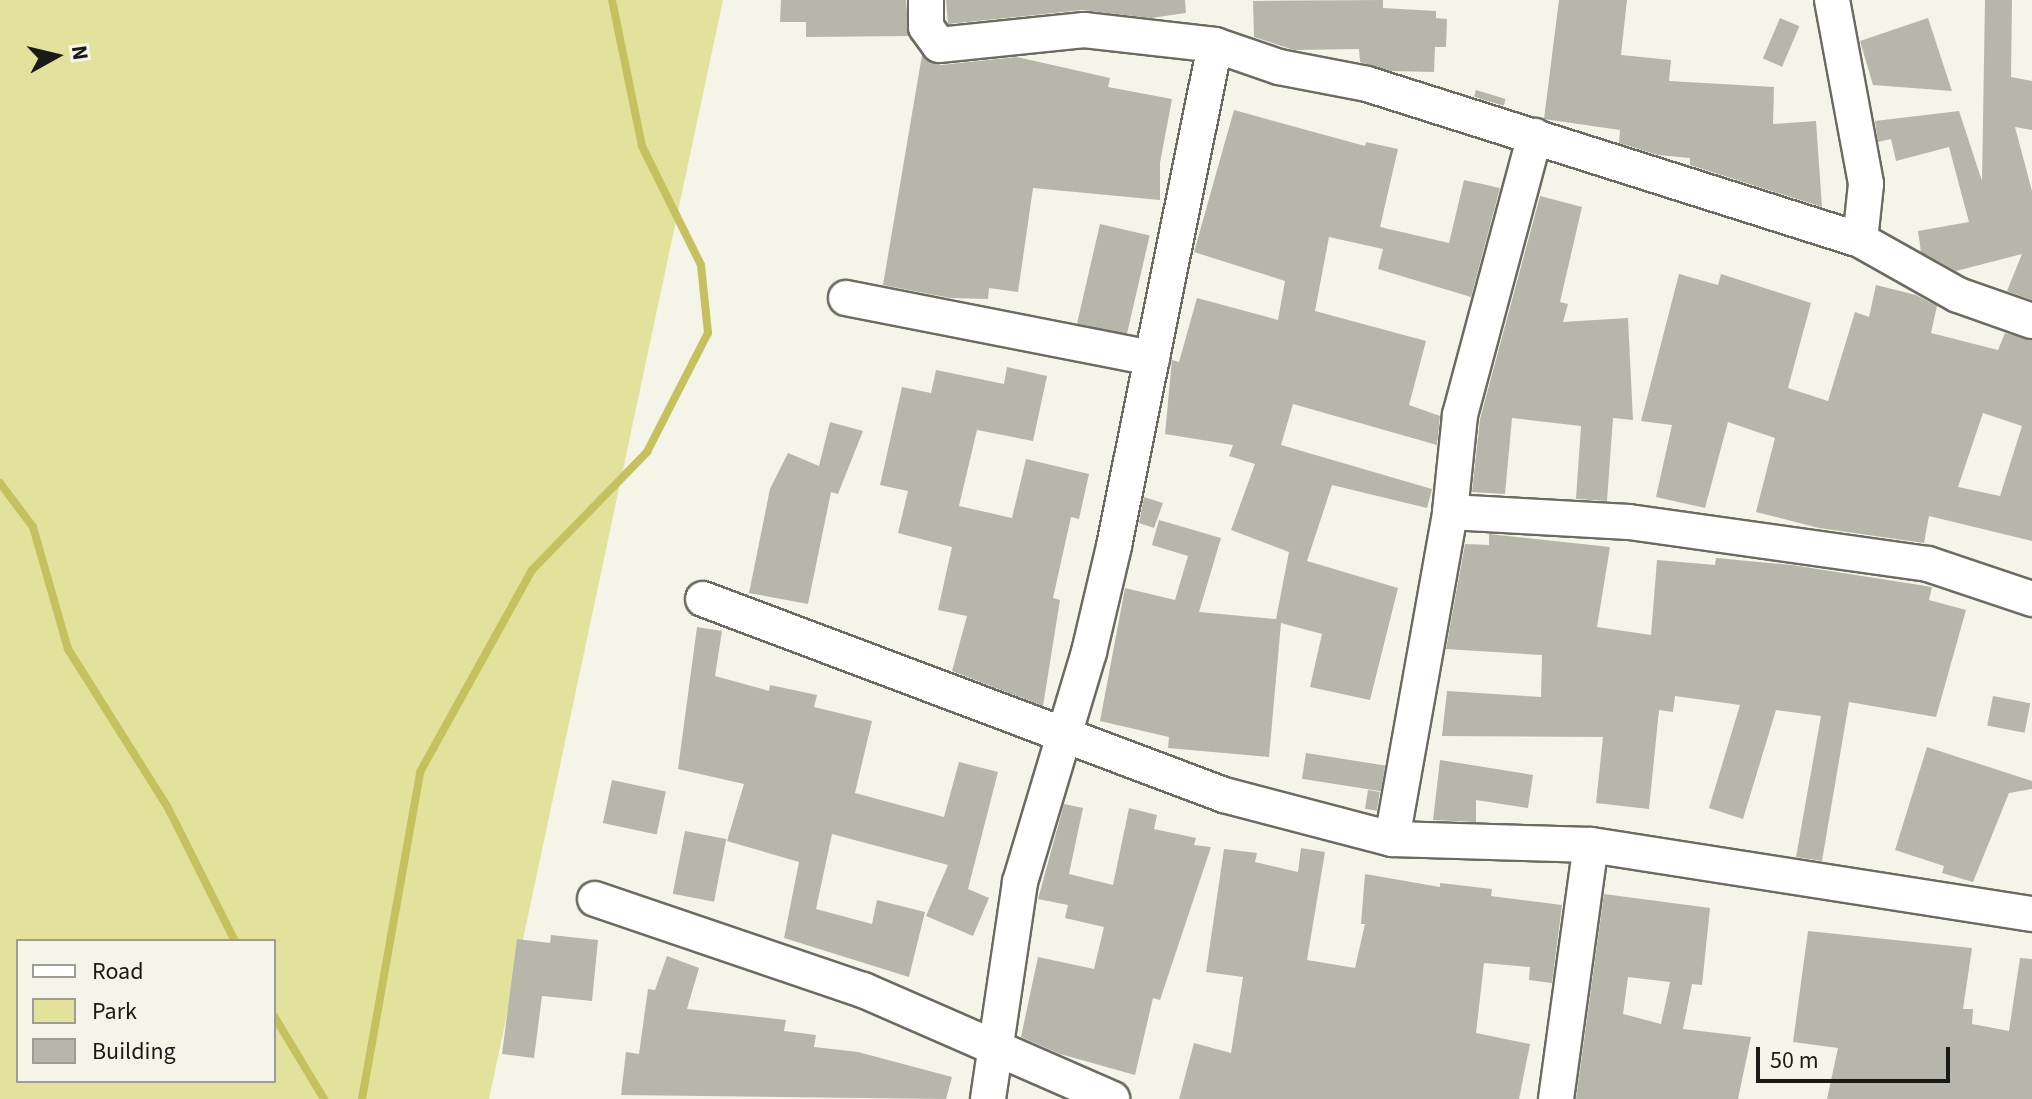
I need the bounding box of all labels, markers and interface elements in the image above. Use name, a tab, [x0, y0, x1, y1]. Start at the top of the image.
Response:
north arrow	[16, 16, 96, 96]
text: N	[63, 43, 97, 62]
legend	[16, 939, 276, 1083]
text: Road	[92, 954, 144, 989]
text: Park	[92, 994, 137, 1029]
scale bar	[1760, 1031, 1954, 1081]
text: Building	[92, 1034, 176, 1069]
text: 50 m	[1770, 1043, 1819, 1078]

